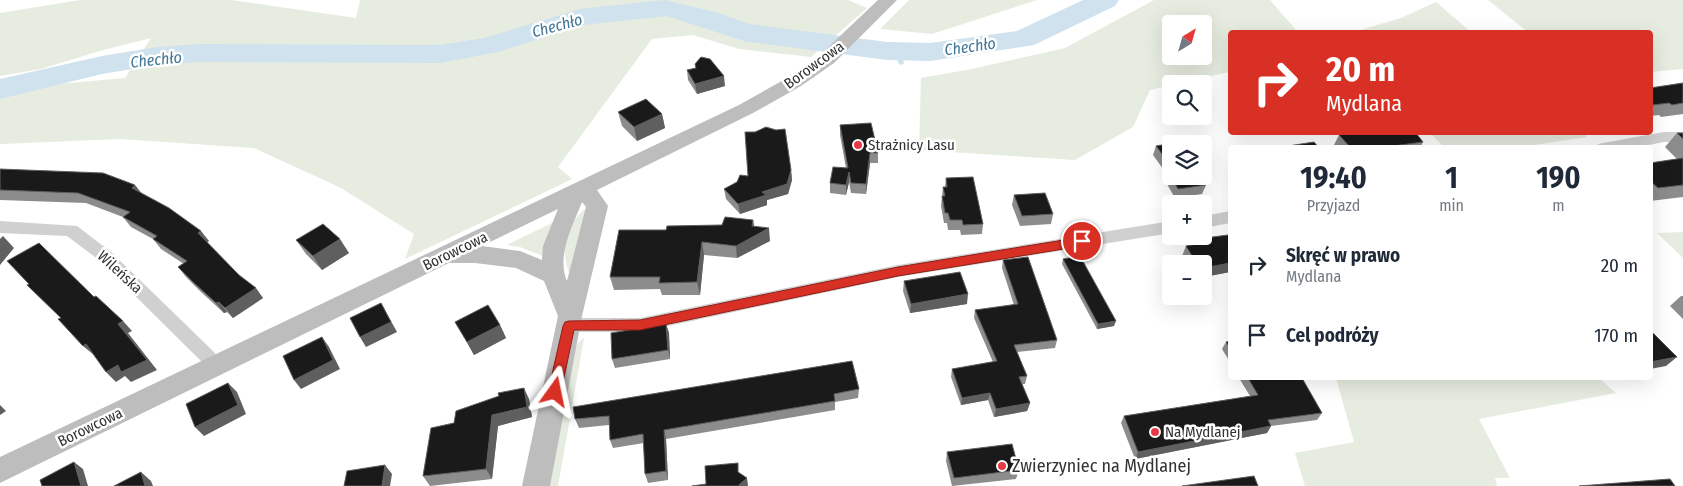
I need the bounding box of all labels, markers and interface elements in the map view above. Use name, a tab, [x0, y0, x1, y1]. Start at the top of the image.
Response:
water label: Chechło	[530, 10, 584, 41]
north arrow	[1162, 15, 1212, 65]
map controls	[1162, 15, 1212, 305]
water label: Chechło	[943, 33, 997, 59]
street label: Borowcowa	[781, 37, 847, 93]
water label: Chechło	[129, 47, 183, 72]
text: 20 m	[1326, 48, 1395, 90]
icon: right	[1243, 50, 1308, 115]
button: search	[1162, 75, 1212, 125]
text: Mydlana	[1326, 90, 1402, 117]
button: layers	[1162, 135, 1212, 185]
place label: Strażnicy Lasu	[868, 136, 955, 154]
marker: Strażnicy Lasu	[852, 139, 864, 151]
text: 19:40	[1300, 160, 1367, 196]
text: 1	[1445, 160, 1458, 196]
text: 190	[1536, 160, 1581, 196]
button: +	[1162, 195, 1212, 245]
text: Przyjazd	[1307, 196, 1360, 215]
text: min	[1439, 196, 1464, 215]
text: m	[1552, 196, 1565, 215]
pin	[1061, 220, 1103, 262]
icon: arrive	[1068, 227, 1096, 255]
street label: Borowcowa	[420, 228, 490, 274]
text: Skręć w prawo	[1286, 244, 1400, 267]
street label: Wileńska	[94, 247, 146, 297]
icon: right	[1243, 251, 1271, 279]
text: 20 m	[1601, 254, 1638, 277]
button: −	[1162, 255, 1212, 305]
text: Mydlana	[1286, 267, 1341, 286]
icon: arrive	[1243, 321, 1271, 349]
text: Cel podróży	[1286, 324, 1379, 347]
text: 170 m	[1594, 324, 1638, 347]
position arrow	[528, 365, 580, 417]
street label: Borowcowa	[55, 404, 125, 450]
place label: Na Mydlanej	[1165, 423, 1241, 441]
marker: Na Mydlanej	[1149, 426, 1161, 438]
place label: Zwierzyniec na Mydlanej	[1012, 455, 1191, 477]
marker: Zwierzyniec na Mydlanej	[996, 460, 1008, 472]

